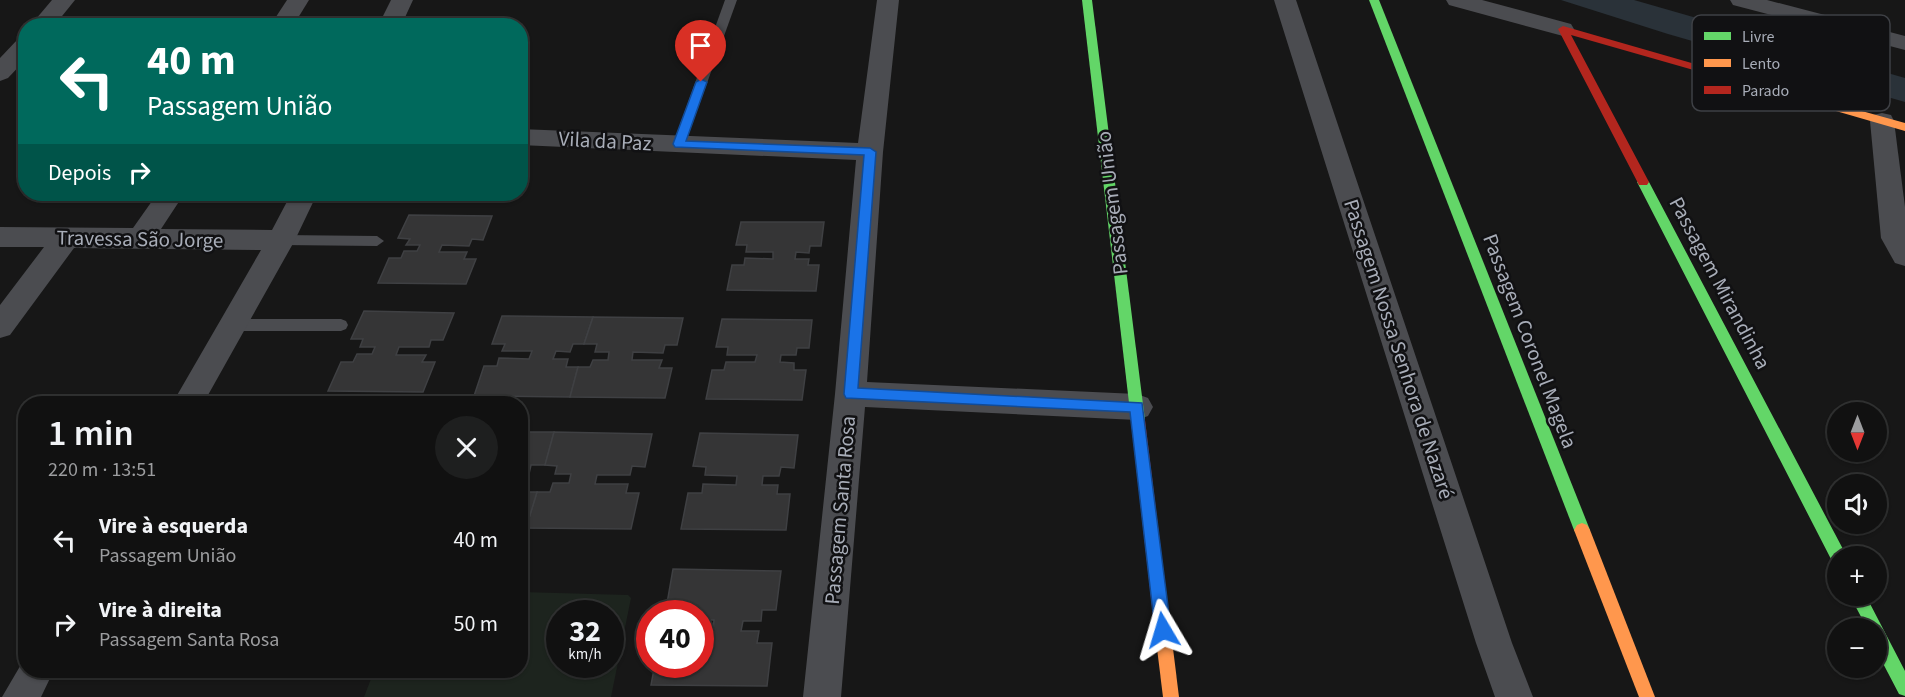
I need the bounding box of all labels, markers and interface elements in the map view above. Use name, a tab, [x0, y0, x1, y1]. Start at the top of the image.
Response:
legend	[1692, 15, 1890, 111]
pin	[675, 20, 726, 82]
text: Livre	[1742, 26, 1775, 48]
icon: arrive	[684, 29, 717, 62]
text: 40 m	[147, 31, 236, 91]
icon: left	[48, 42, 126, 120]
text: Lento	[1742, 53, 1780, 75]
text: Parado	[1742, 80, 1789, 102]
text: Passagem União	[147, 87, 332, 126]
street label: Vila da Paz	[558, 124, 652, 158]
street label: Passagem União	[1088, 130, 1136, 276]
icon: right	[123, 156, 156, 189]
text: Depois	[48, 157, 111, 189]
street label: Passagem Mirandinha	[1662, 191, 1778, 375]
street label: Passagem Nossa Senhora de Nazaré	[1336, 195, 1462, 503]
street label: Travessa São Jorge	[56, 223, 224, 255]
street label: Passagem Coronel Magela	[1475, 229, 1585, 453]
north arrow	[1827, 402, 1887, 462]
map controls	[1827, 402, 1887, 678]
text: 1 min	[48, 408, 134, 459]
street label: Passagem Santa Rosa	[817, 414, 863, 606]
button: close	[435, 416, 498, 479]
text: 220 m · 13:51	[48, 456, 156, 484]
button: sound	[1827, 474, 1887, 534]
text: Vire à esquerda	[99, 510, 248, 542]
icon: left	[48, 524, 81, 557]
text: 40 m	[453, 524, 498, 556]
text: Passagem União	[99, 542, 236, 570]
button: +	[1827, 546, 1887, 606]
text: Vire à direita	[99, 594, 222, 626]
position arrow	[1131, 598, 1195, 662]
speed limit sign: 40	[636, 600, 714, 678]
icon: right	[48, 608, 81, 641]
text: 50 m	[453, 608, 498, 640]
text: 32	[569, 610, 601, 653]
button: −	[1827, 618, 1887, 678]
text: Passagem Santa Rosa	[99, 626, 279, 654]
text: km/h	[568, 644, 602, 665]

